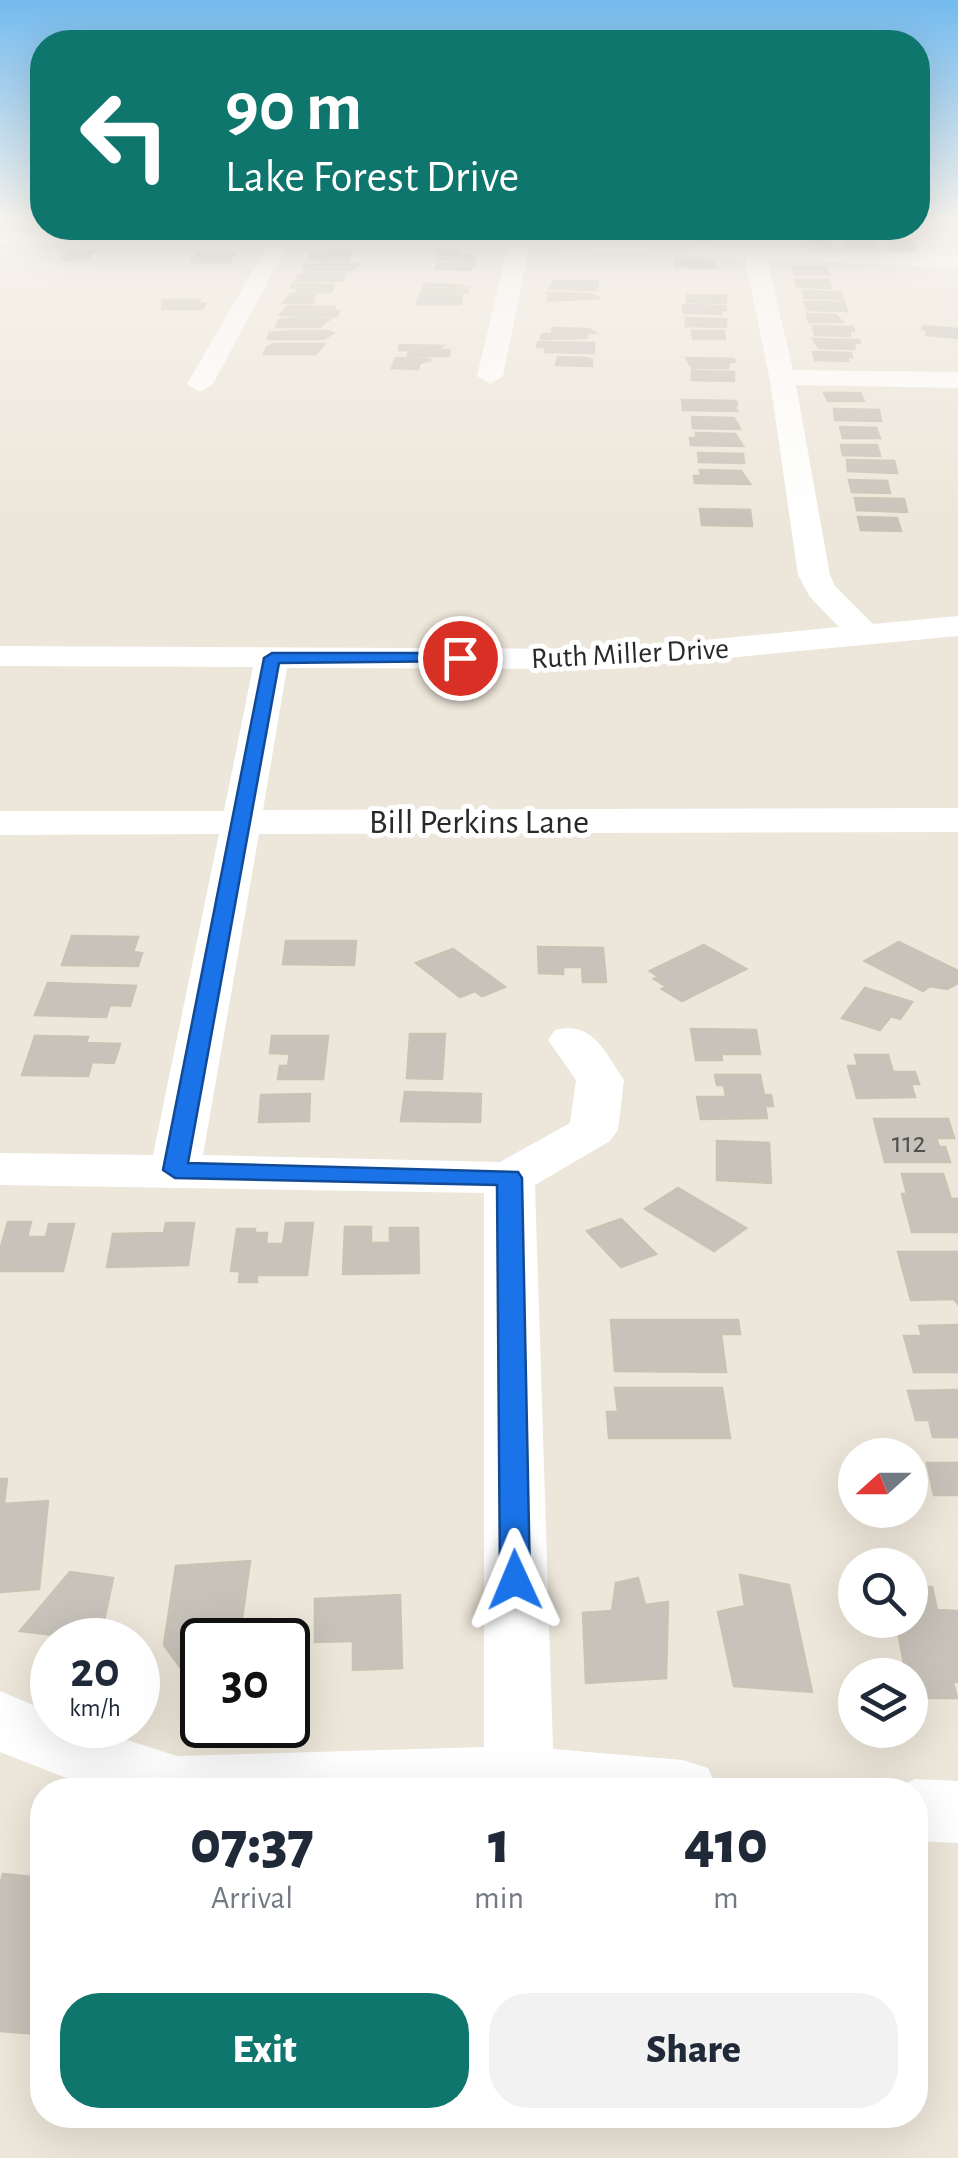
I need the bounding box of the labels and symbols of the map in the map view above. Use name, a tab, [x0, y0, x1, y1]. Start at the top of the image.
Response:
pin	[418, 616, 503, 701]
street label: Ruth Miller Drive	[530, 634, 730, 674]
street label: Bill Perkins Lane	[369, 805, 589, 840]
house number: 112	[892, 1128, 926, 1158]
north arrow	[838, 1438, 928, 1528]
position arrow	[463, 1528, 567, 1632]
speed limit sign: 30	[180, 1618, 310, 1748]

